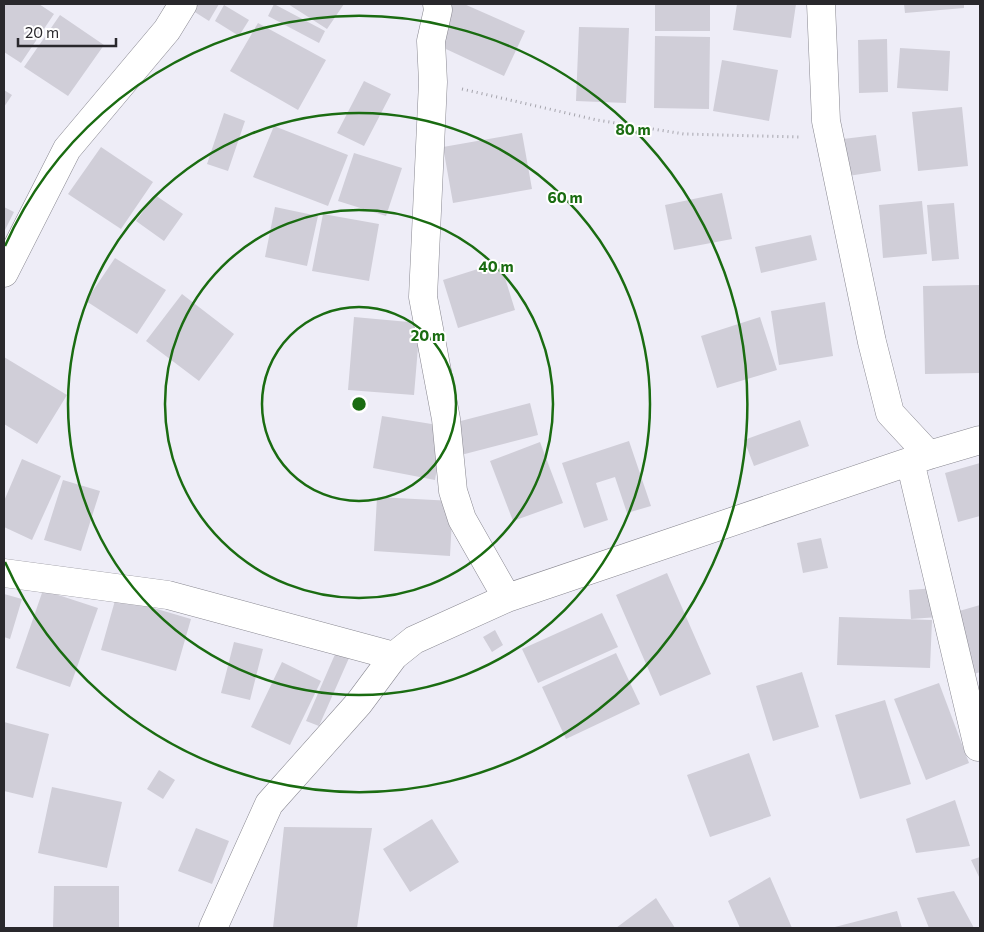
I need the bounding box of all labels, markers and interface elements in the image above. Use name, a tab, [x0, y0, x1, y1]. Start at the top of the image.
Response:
scale bar	[18, 15, 115, 47]
text: 20 m	[25, 23, 59, 41]
text: 80 m	[615, 120, 651, 138]
text: 60 m	[547, 188, 583, 206]
text: 40 m	[478, 257, 514, 275]
text: 20 m	[411, 326, 445, 344]
centre of rings	[350, 395, 368, 413]

